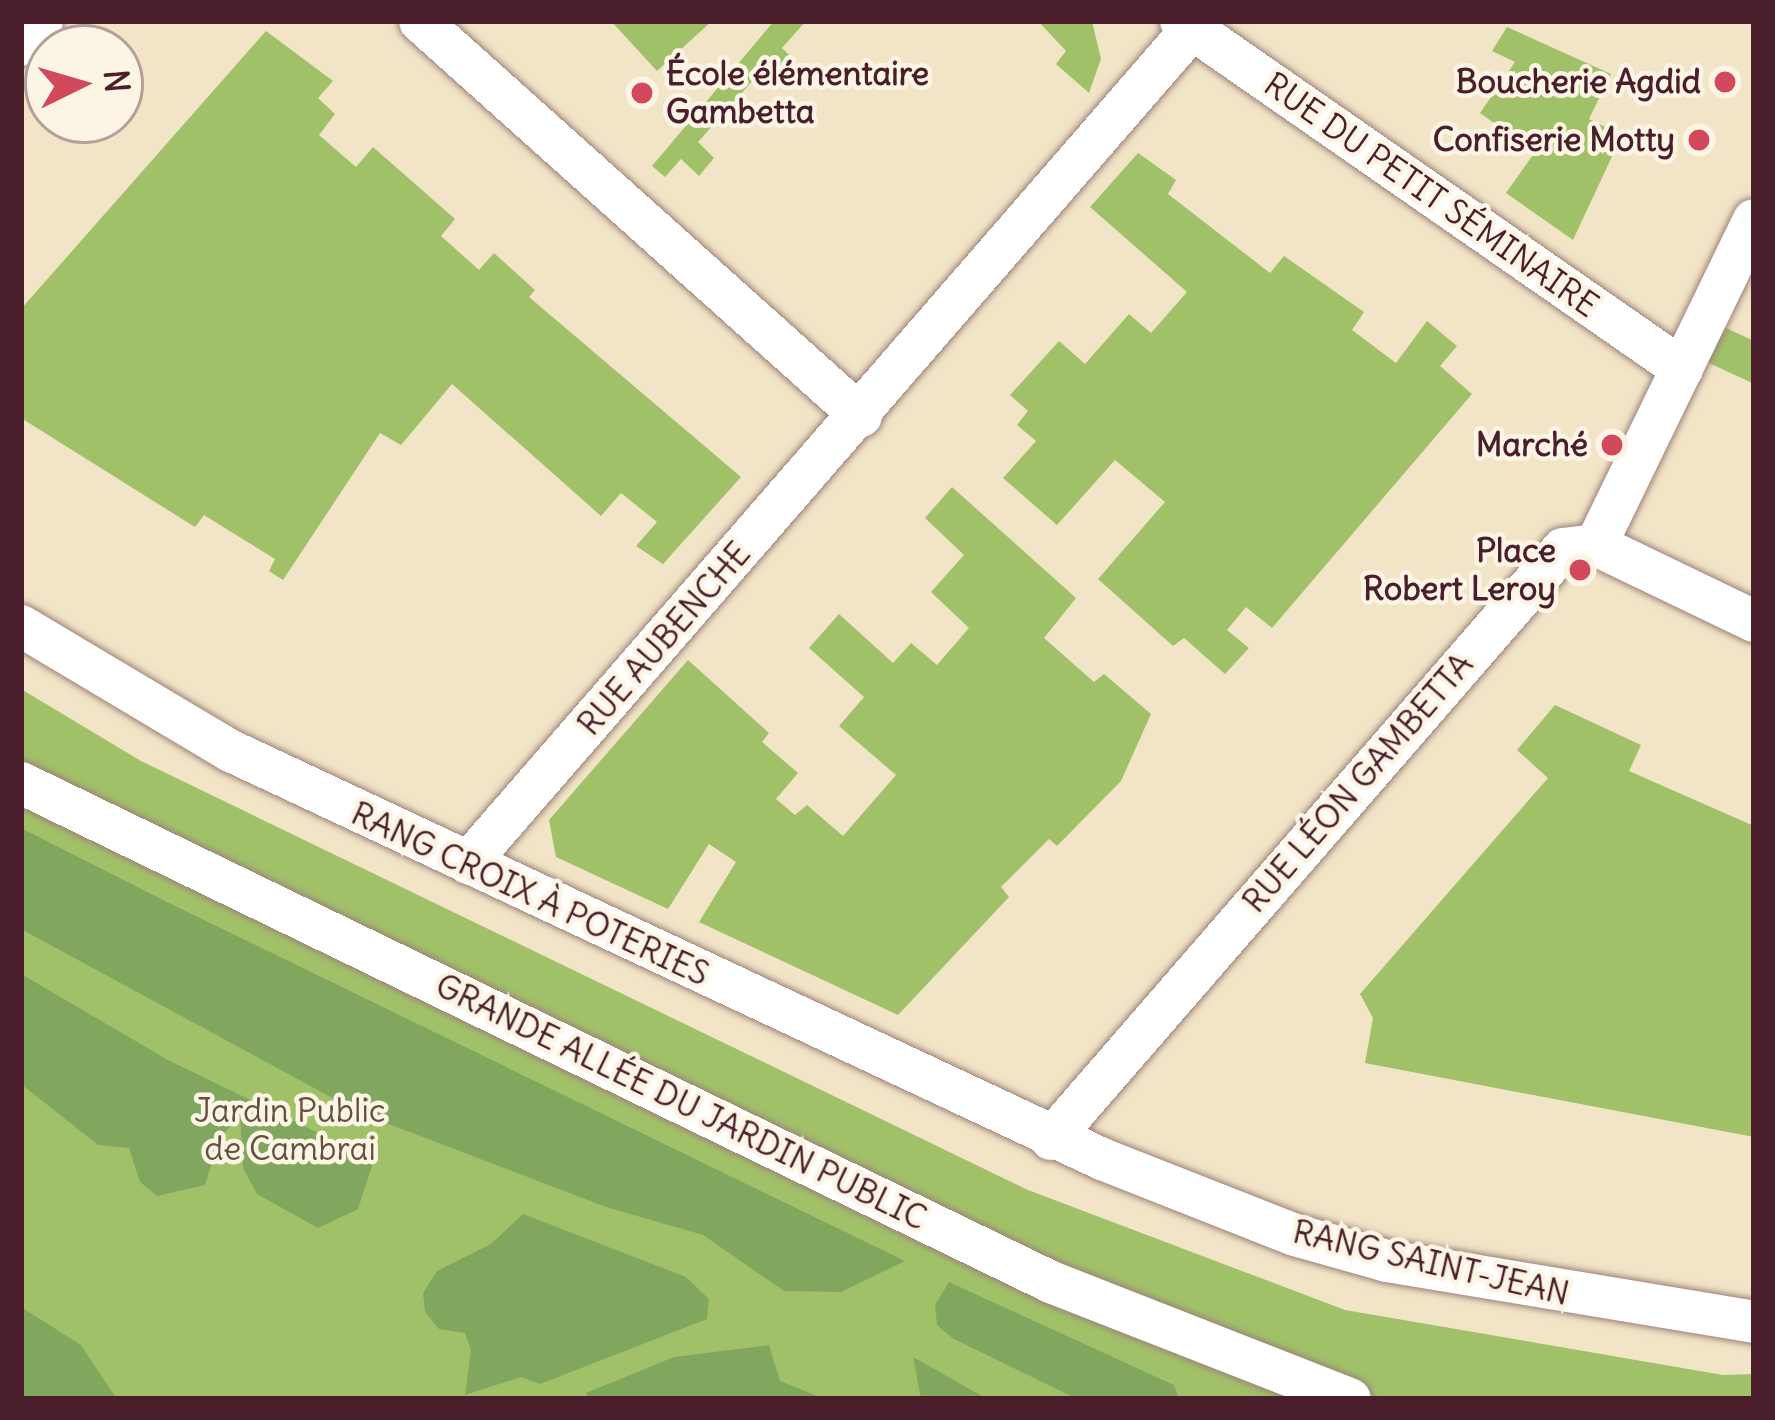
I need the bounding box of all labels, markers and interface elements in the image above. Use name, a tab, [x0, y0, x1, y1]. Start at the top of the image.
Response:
north arrow	[24, 24, 144, 144]
place label: École élémentaire Gambetta	[666, 54, 929, 132]
place label: Boucherie Agdid	[1456, 62, 1701, 102]
street label: RUE DU PETIT SÉMINAIRE	[1257, 65, 1605, 325]
text: N	[95, 68, 139, 94]
marker: Boucherie Agdid	[1712, 69, 1738, 95]
marker: École élémentaire Gambetta	[629, 80, 655, 106]
place label: Confiserie Motty	[1433, 120, 1675, 160]
marker: Confiserie Motty	[1686, 127, 1712, 153]
place label: Marché	[1476, 425, 1588, 465]
marker: Marché	[1599, 432, 1625, 458]
place label: Place Robert Leroy	[1363, 531, 1556, 609]
street label: RUE AUBENCHE	[569, 534, 759, 744]
marker: Place Robert Leroy	[1567, 557, 1593, 583]
street label: RUE LÉON GAMBETTA	[1234, 645, 1482, 921]
street label: RANG CROIX À POTERIES	[345, 794, 715, 994]
street label: GRANDE ALLÉE DU JARDIN PUBLIC	[429, 966, 933, 1238]
park label: Jardin Public de Cambrai	[194, 1091, 386, 1169]
street label: RANG SAINT-JEAN	[1289, 1212, 1573, 1314]

